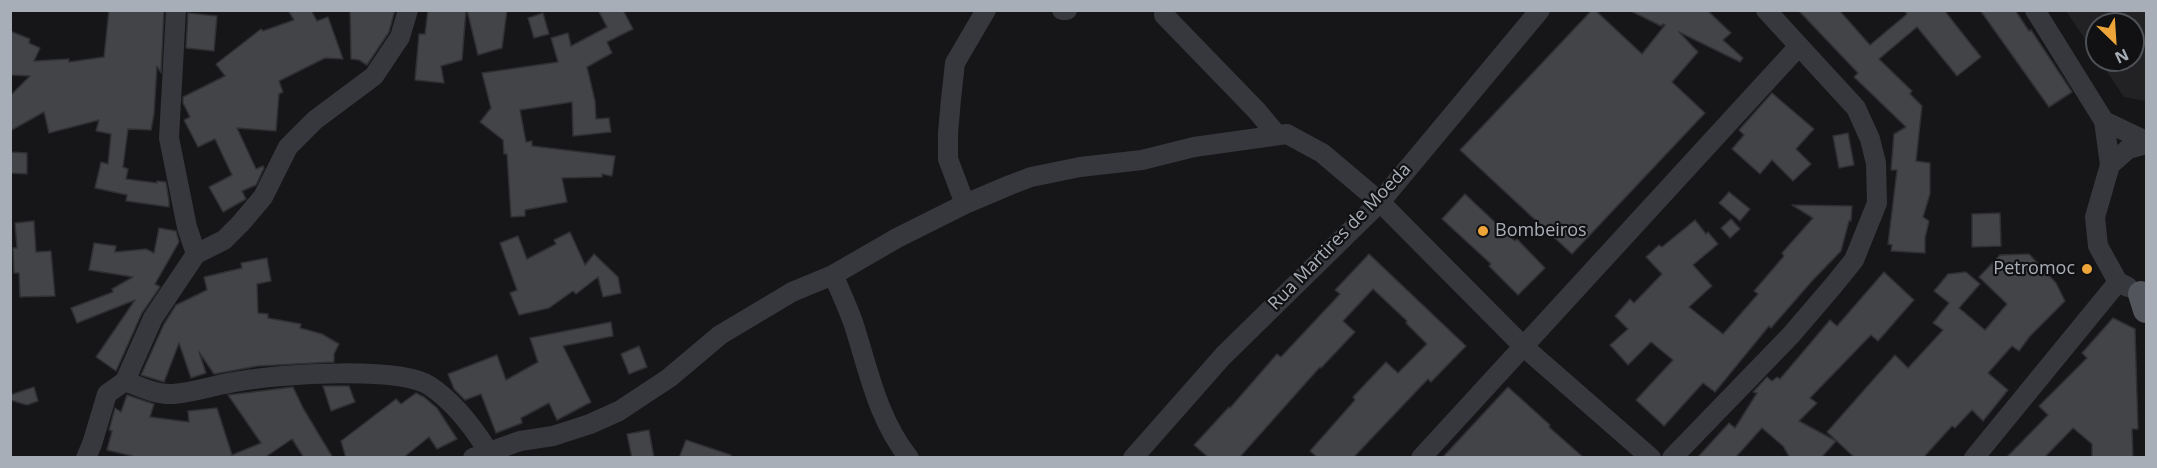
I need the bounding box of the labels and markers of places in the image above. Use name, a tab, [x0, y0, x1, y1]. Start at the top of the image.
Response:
place label: Bombeiros	[1495, 220, 1587, 242]
marker: Bombeiros	[1476, 224, 1490, 238]
place label: Petromoc	[1993, 258, 2075, 280]
marker: Petromoc	[2080, 262, 2094, 276]

